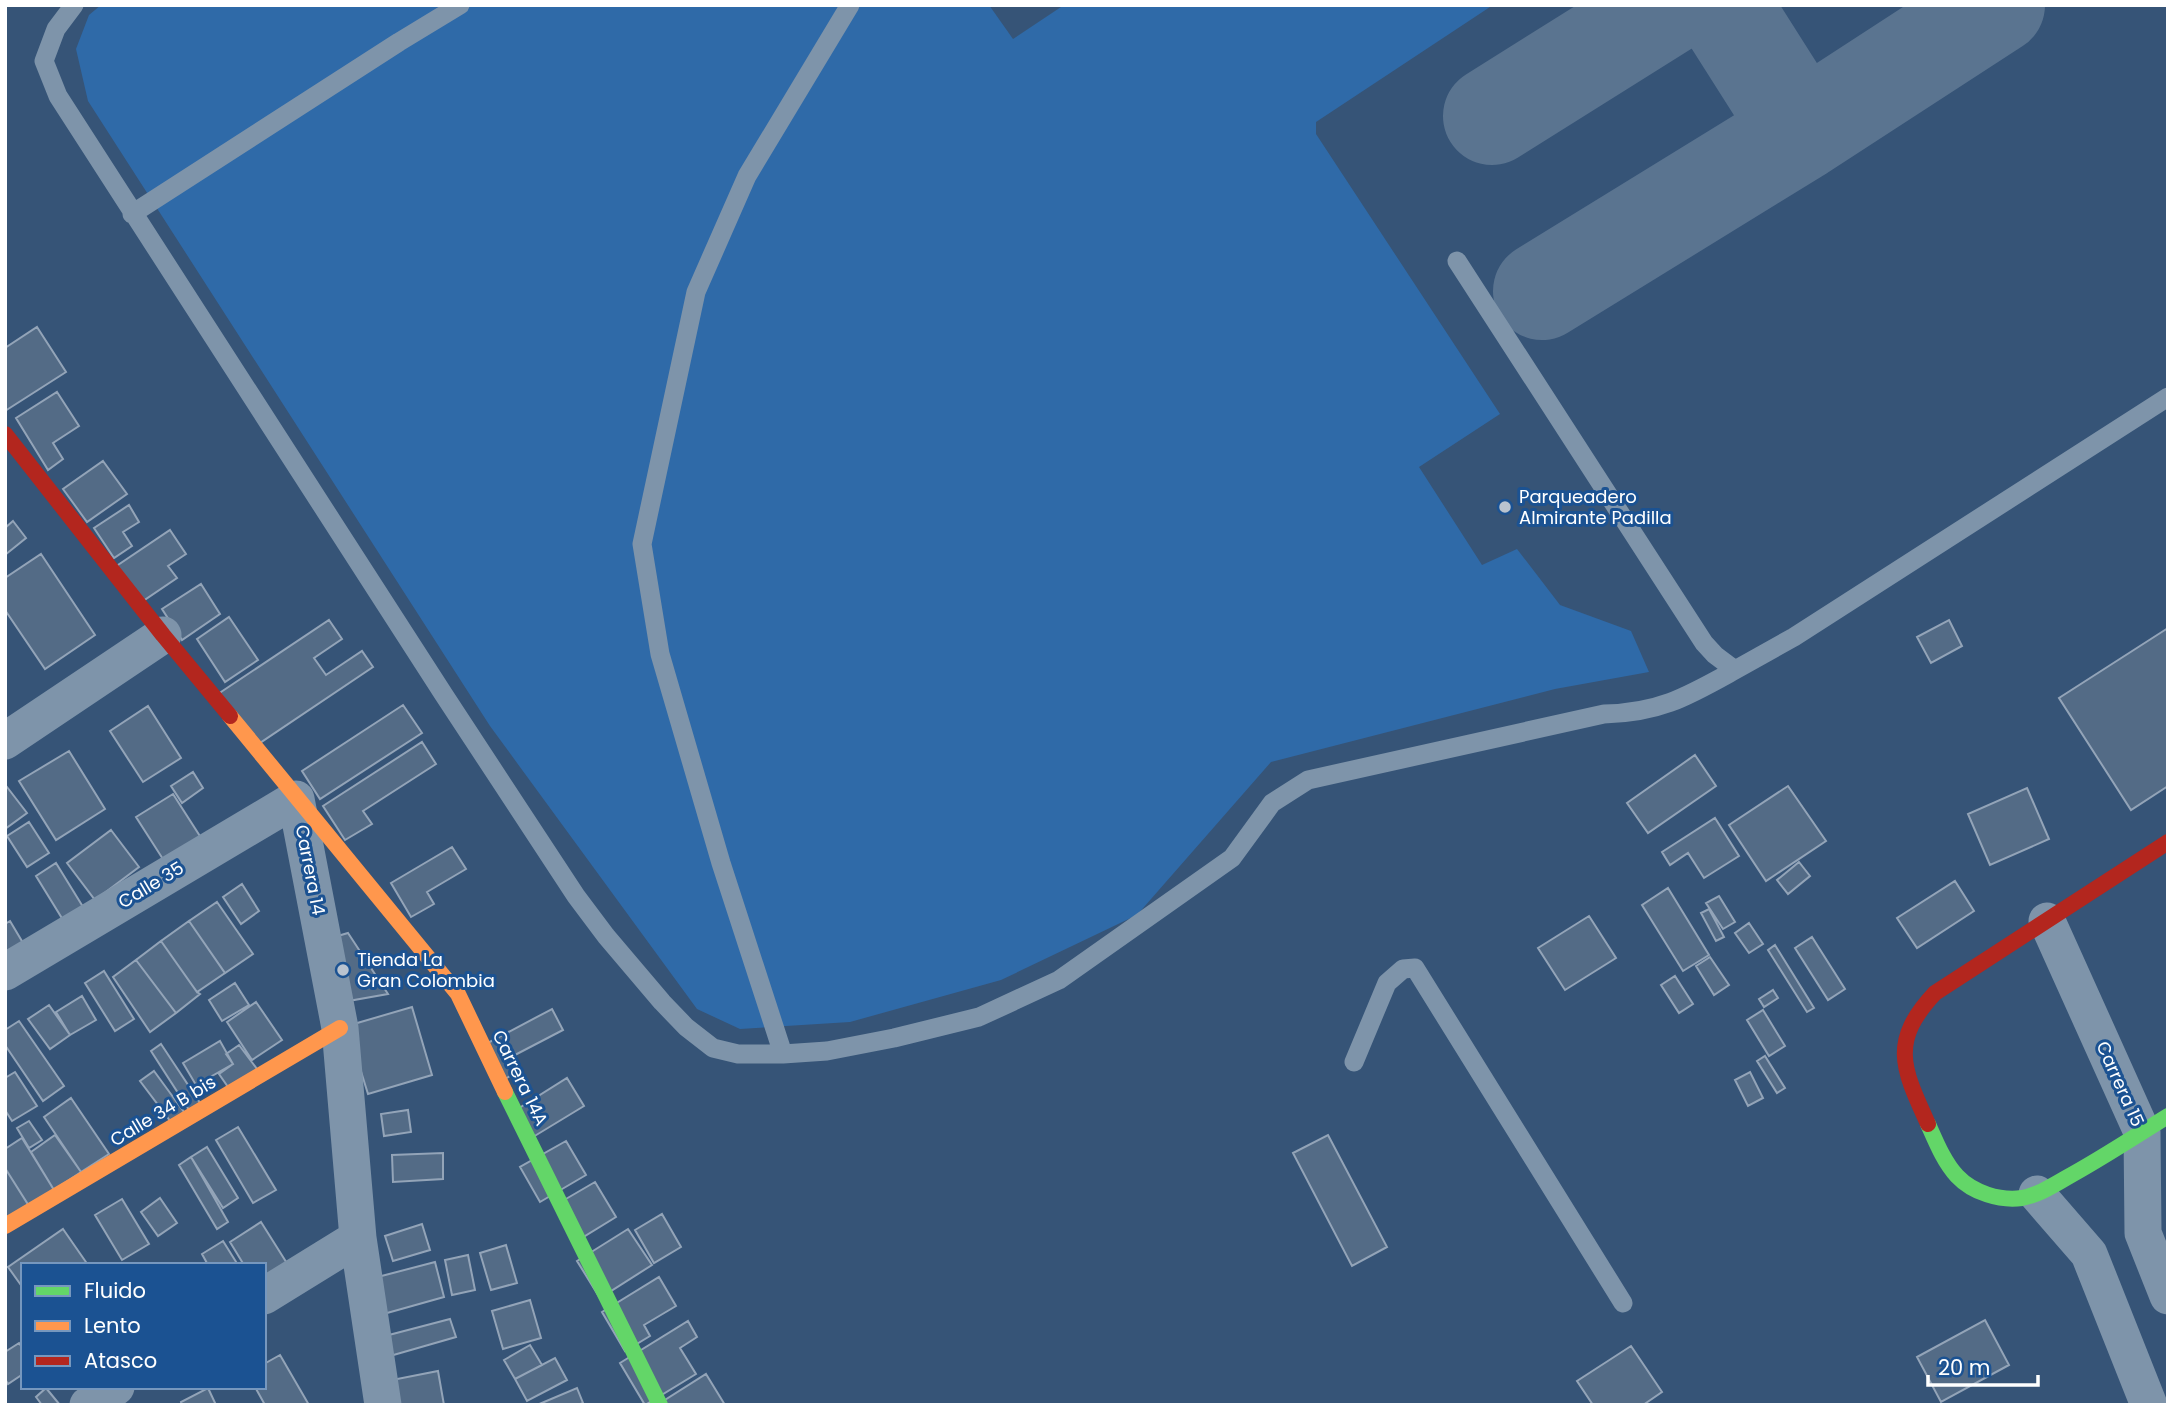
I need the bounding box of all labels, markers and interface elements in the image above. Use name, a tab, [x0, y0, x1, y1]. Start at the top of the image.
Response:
place label: Parqueadero Almirante Padilla	[1519, 484, 1672, 530]
marker: Parqueadero Almirante Padilla	[1497, 499, 1513, 515]
street label: Carrera 14	[289, 823, 331, 917]
street label: Calle 35	[113, 855, 188, 914]
place label: Tienda La Gran Colombia	[357, 947, 495, 993]
marker: Tienda La Gran Colombia	[335, 962, 351, 978]
street label: Carrera 14A	[487, 1026, 554, 1130]
street label: Carrera 15	[2090, 1037, 2150, 1131]
street label: Calle 34 B bis	[105, 1069, 220, 1152]
legend	[21, 1263, 266, 1389]
text: Fluido	[84, 1276, 146, 1305]
text: Lento	[84, 1311, 141, 1340]
scale bar	[1928, 1344, 2038, 1388]
text: Atasco	[84, 1346, 157, 1375]
text: 20 m	[1938, 1353, 1991, 1382]

